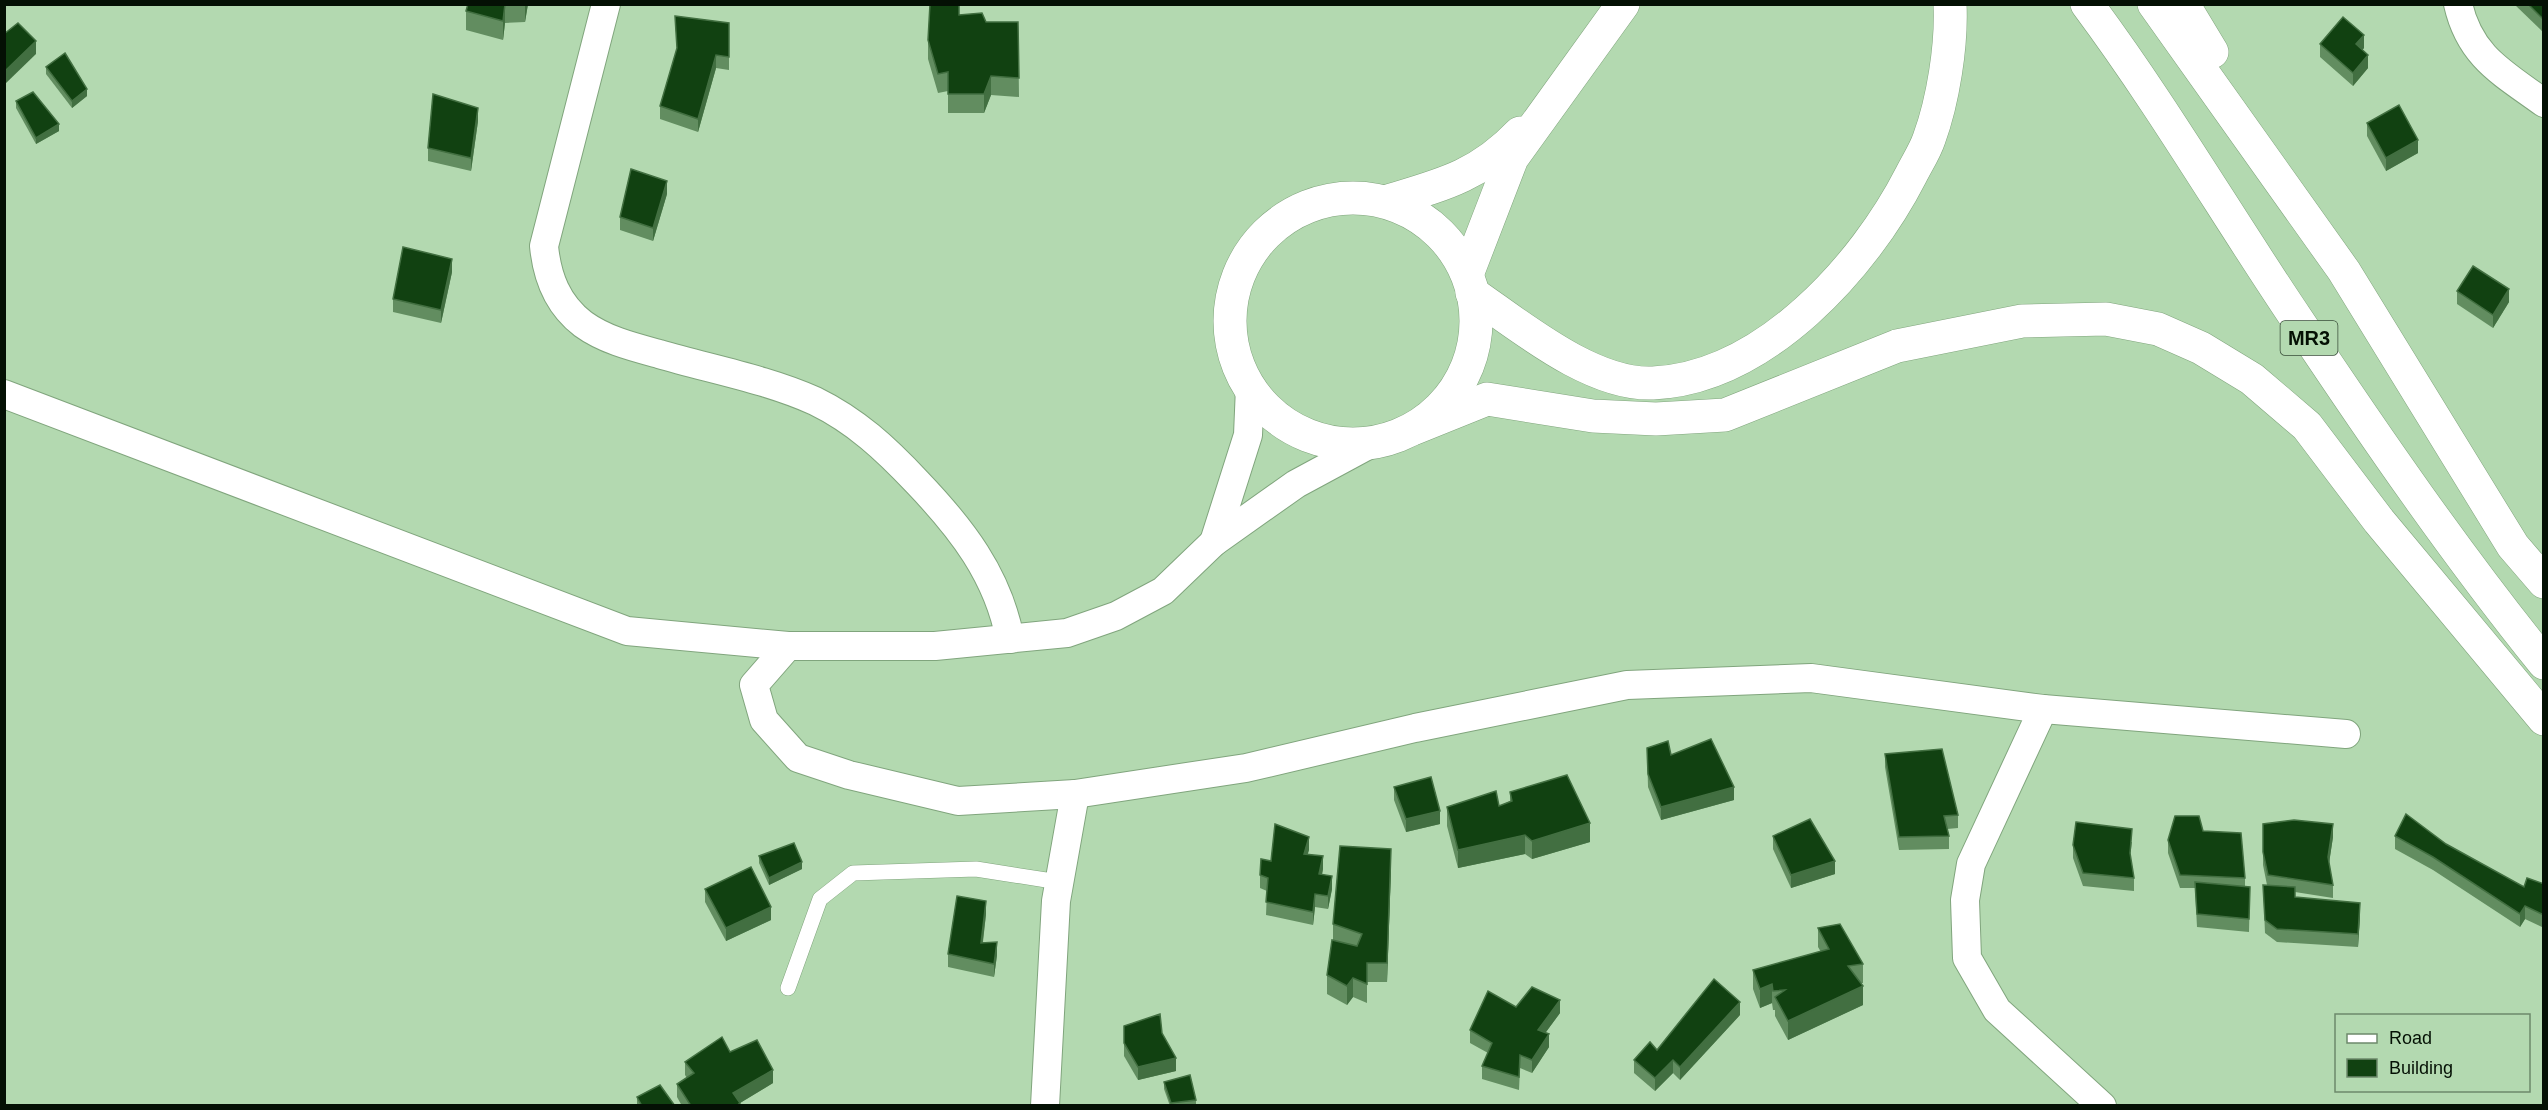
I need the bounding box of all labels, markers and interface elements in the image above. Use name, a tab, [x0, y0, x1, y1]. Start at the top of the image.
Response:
road number: MR3	[2280, 321, 2338, 355]
legend	[2335, 1014, 2530, 1092]
text: Road	[2389, 1028, 2432, 1048]
text: Building	[2389, 1058, 2453, 1078]

